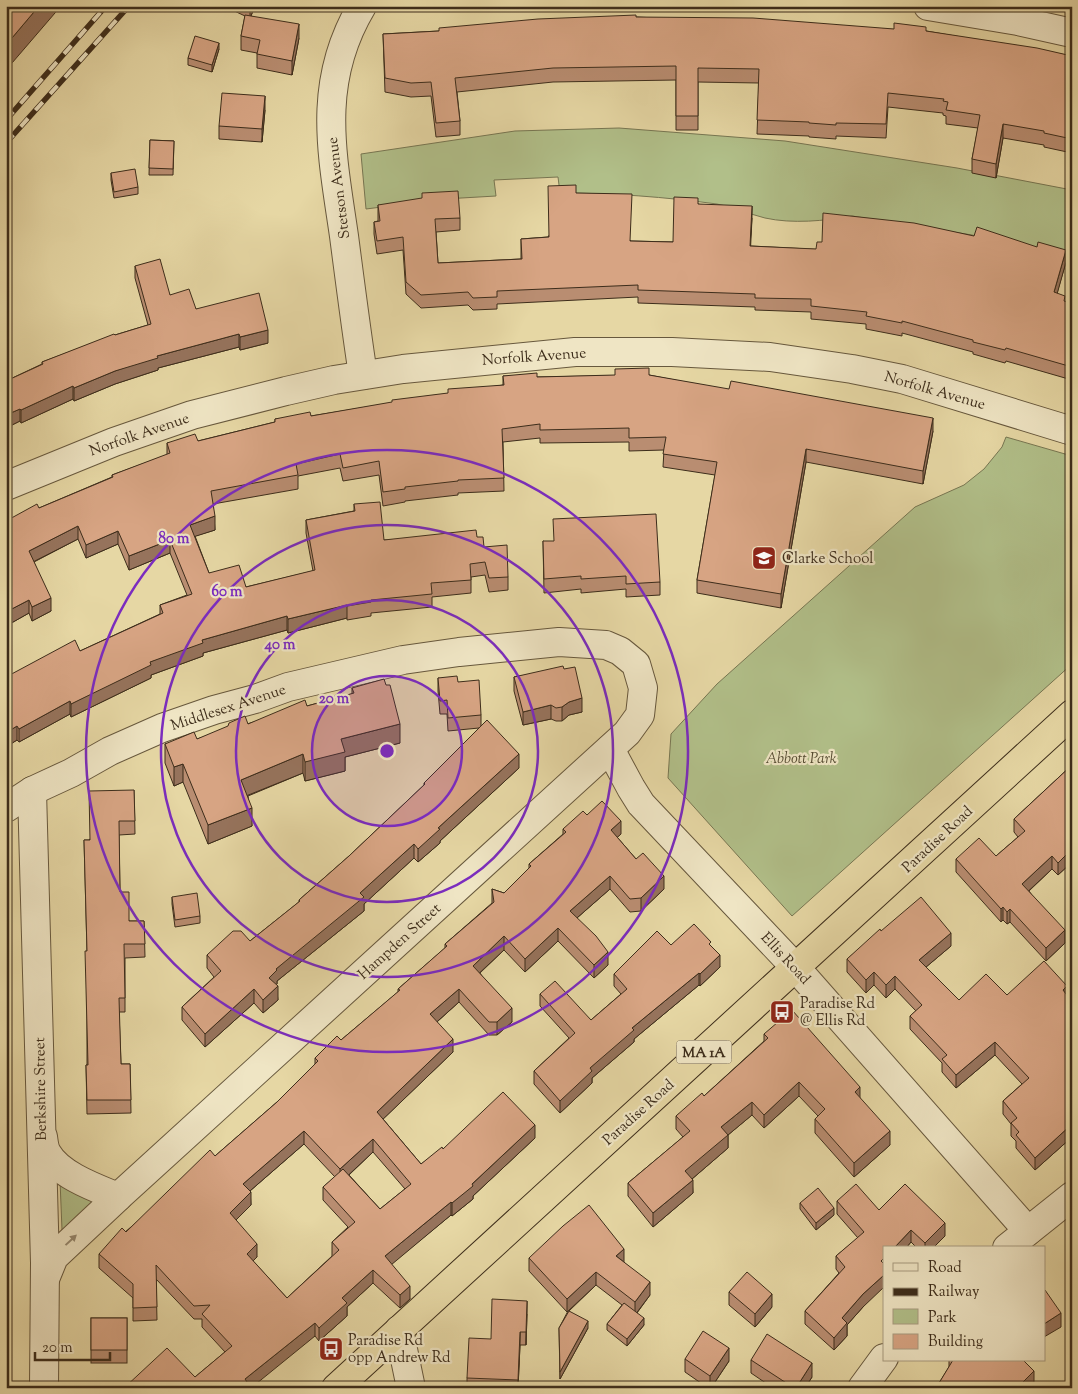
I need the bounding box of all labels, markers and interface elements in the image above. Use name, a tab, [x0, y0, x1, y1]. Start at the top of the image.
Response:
street label: Stetson Avenue	[323, 136, 356, 240]
street label: Norfolk Avenue	[481, 343, 587, 372]
street label: Norfolk Avenue	[882, 367, 988, 416]
street label: Norfolk Avenue	[87, 408, 192, 462]
text: 80 m	[158, 529, 190, 550]
school or university icon: Clarke School	[751, 545, 777, 571]
place label: Clarke School	[782, 549, 873, 570]
text: 60 m	[212, 582, 243, 603]
text: 40 m	[264, 635, 296, 656]
street label: Middlesex Avenue	[168, 680, 289, 737]
text: 20 m	[319, 689, 350, 710]
centre of rings	[378, 742, 396, 760]
park label: Abbott Park	[766, 749, 837, 770]
street label: Paradise Road	[898, 801, 978, 878]
street label: Hampden Street	[354, 899, 446, 985]
street label: Ellis Road	[755, 928, 815, 990]
place label: Paradise Rd @ Ellis Rd	[800, 994, 875, 1032]
bus stop icon: Paradise Rd @ Ellis Rd	[769, 999, 795, 1025]
street label: Berkshire Street	[30, 1037, 53, 1141]
road number: MA 1A	[676, 1040, 732, 1064]
street label: Paradise Road	[599, 1075, 680, 1151]
one-way arrow	[64, 1235, 77, 1246]
legend	[883, 1246, 1046, 1362]
text: Road	[928, 1258, 962, 1279]
text: Railway	[928, 1282, 980, 1303]
text: Park	[928, 1308, 957, 1329]
scale bar	[35, 1329, 110, 1361]
place label: Paradise Rd opp Andrew Rd	[348, 1331, 451, 1369]
text: Building	[928, 1332, 983, 1353]
bus stop icon: Paradise Rd opp Andrew Rd	[318, 1336, 344, 1362]
text: 20 m	[42, 1338, 73, 1359]

